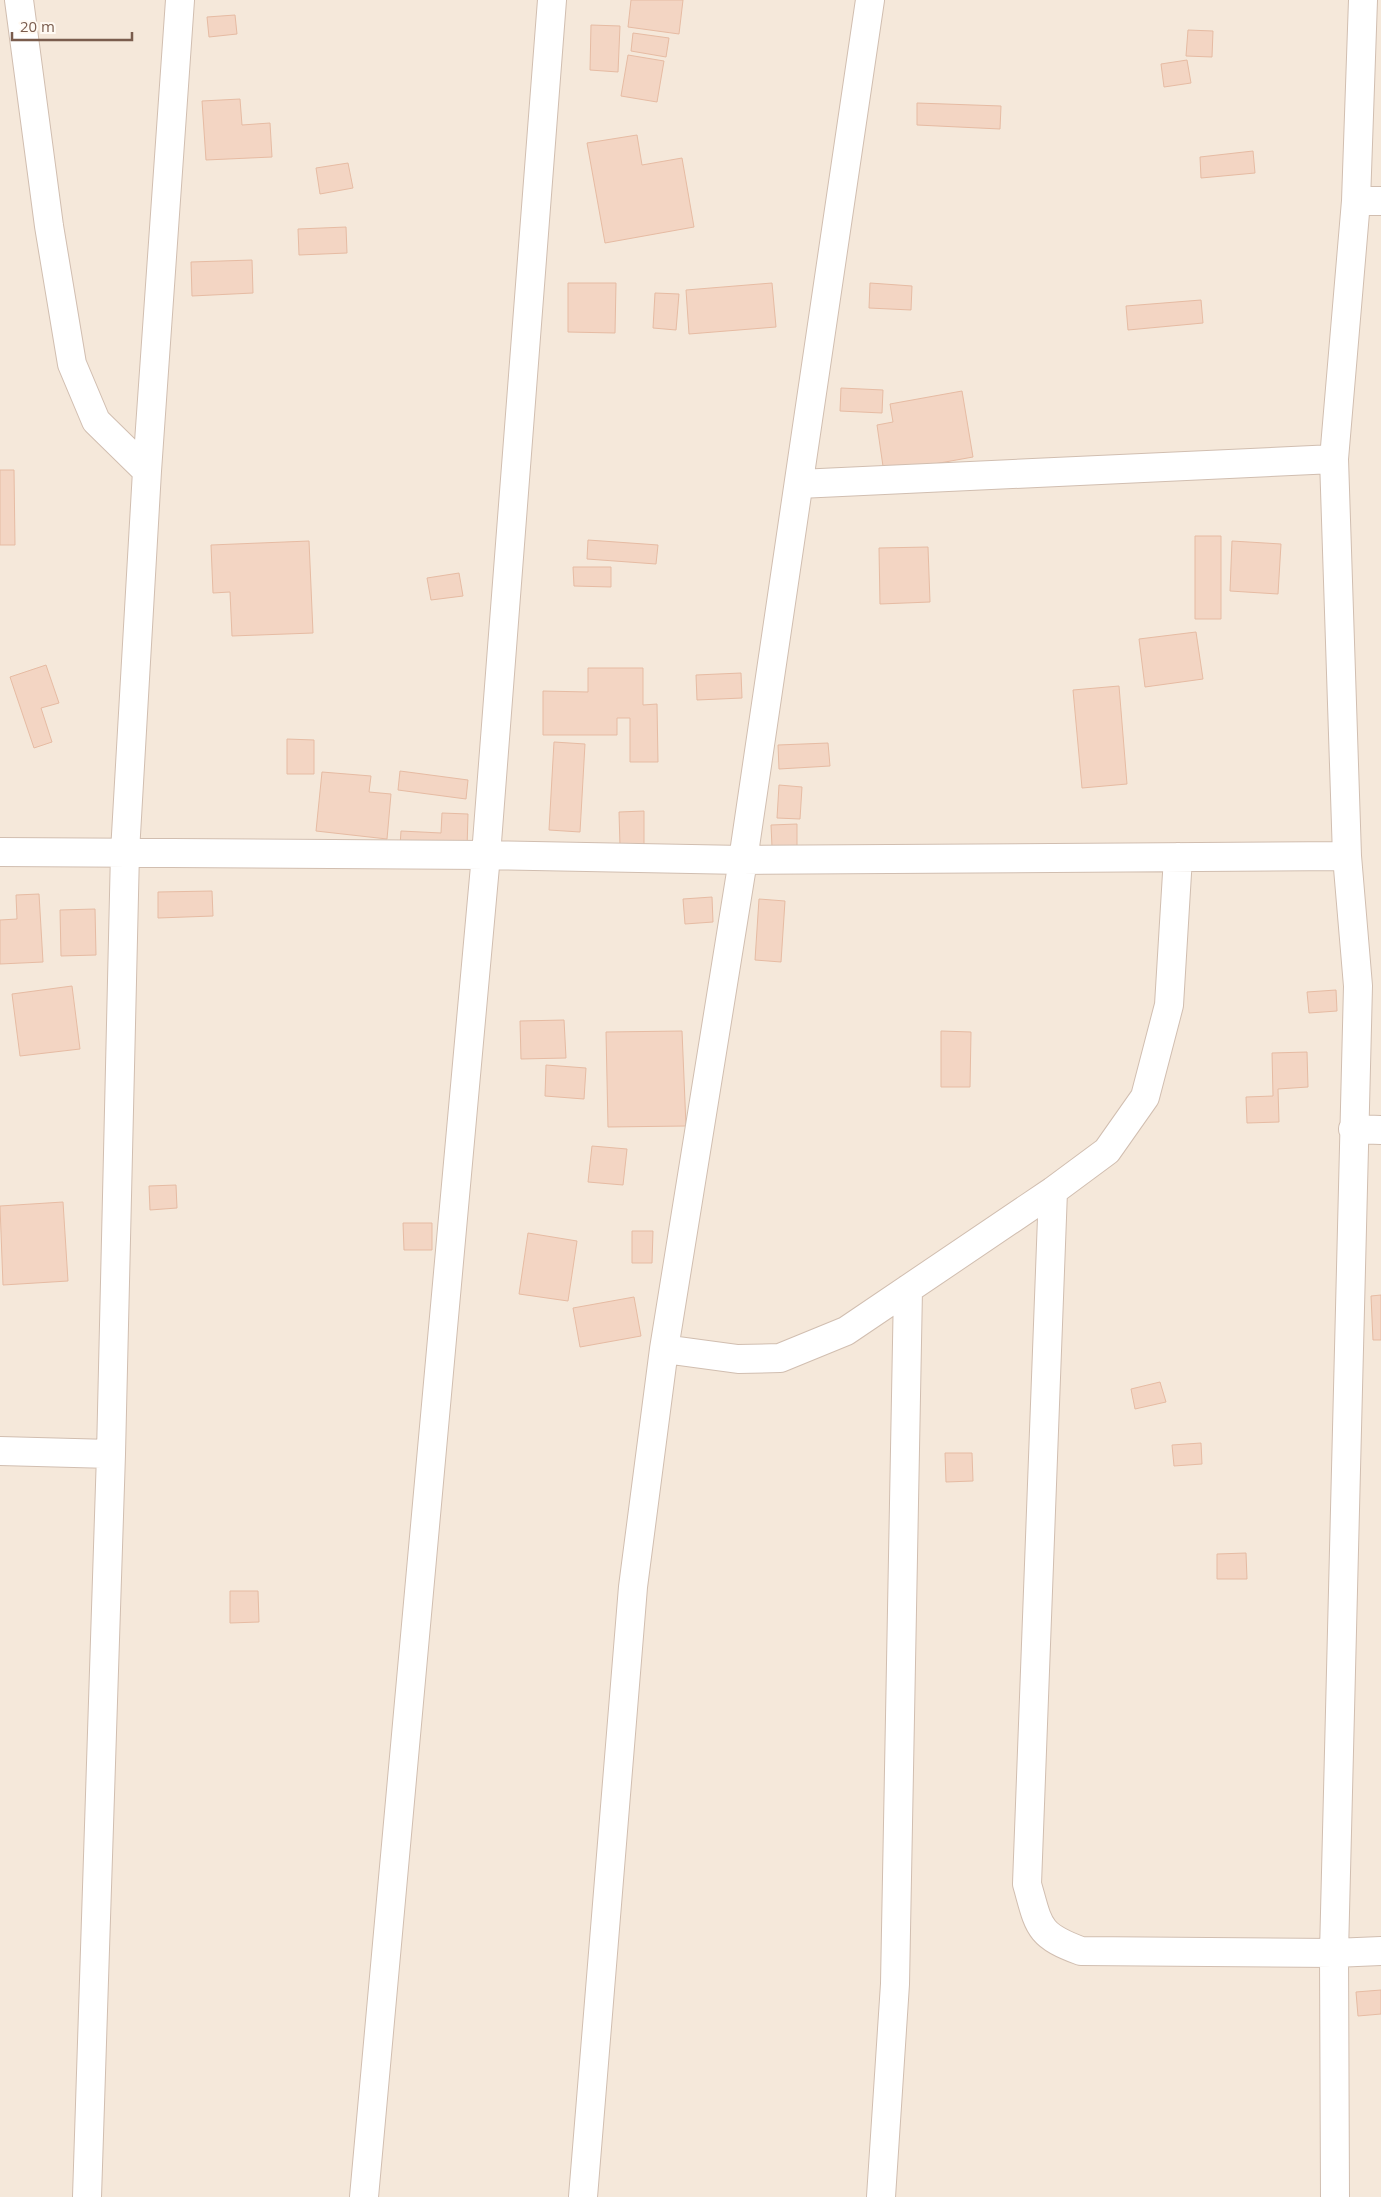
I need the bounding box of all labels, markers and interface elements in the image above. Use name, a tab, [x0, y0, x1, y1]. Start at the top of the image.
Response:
scale bar	[12, 10, 132, 42]
text: 20 m	[20, 16, 55, 36]

